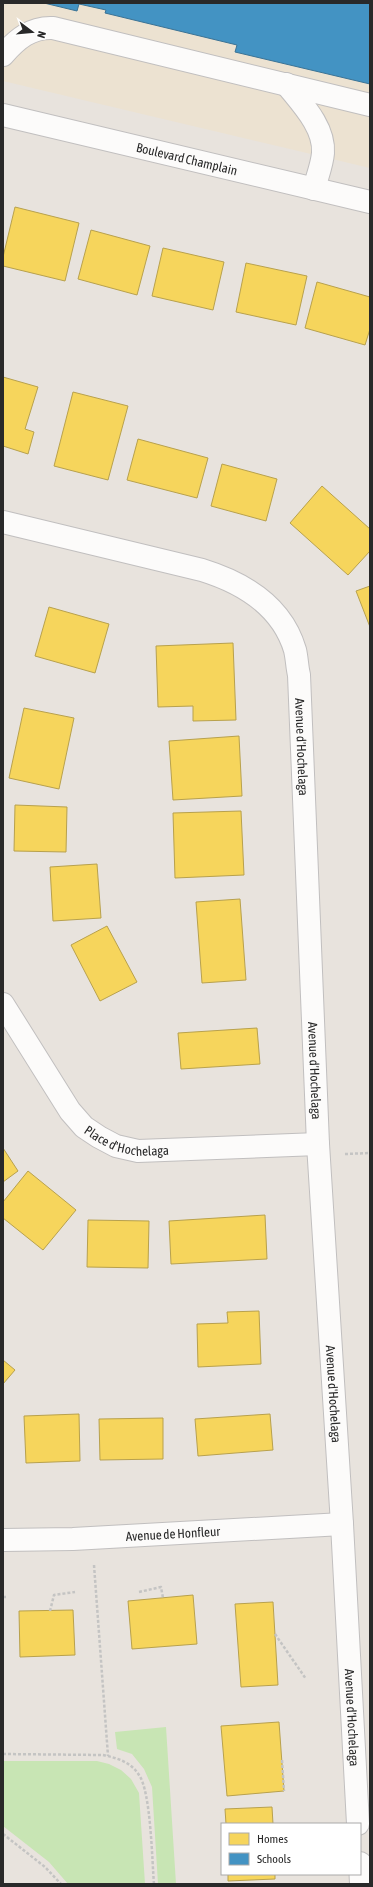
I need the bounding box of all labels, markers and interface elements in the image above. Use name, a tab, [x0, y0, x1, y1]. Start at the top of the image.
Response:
north arrow	[12, 12, 52, 52]
text: N	[35, 30, 48, 40]
street label: Boulevard Champlain	[135, 139, 239, 178]
street label: Avenue d'Hochelaga	[292, 698, 311, 796]
street label: Avenue d'Hochelaga	[306, 1021, 324, 1120]
street label: Place d'Hochelaga	[82, 1122, 169, 1159]
street label: Avenue d'Hochelaga	[323, 1345, 344, 1443]
street label: Avenue de Honfleur	[125, 1523, 221, 1544]
street label: Avenue d'Hochelaga	[342, 1668, 362, 1767]
legend	[221, 1823, 361, 1875]
text: Homes	[257, 1832, 288, 1846]
text: Schools	[257, 1852, 291, 1866]

